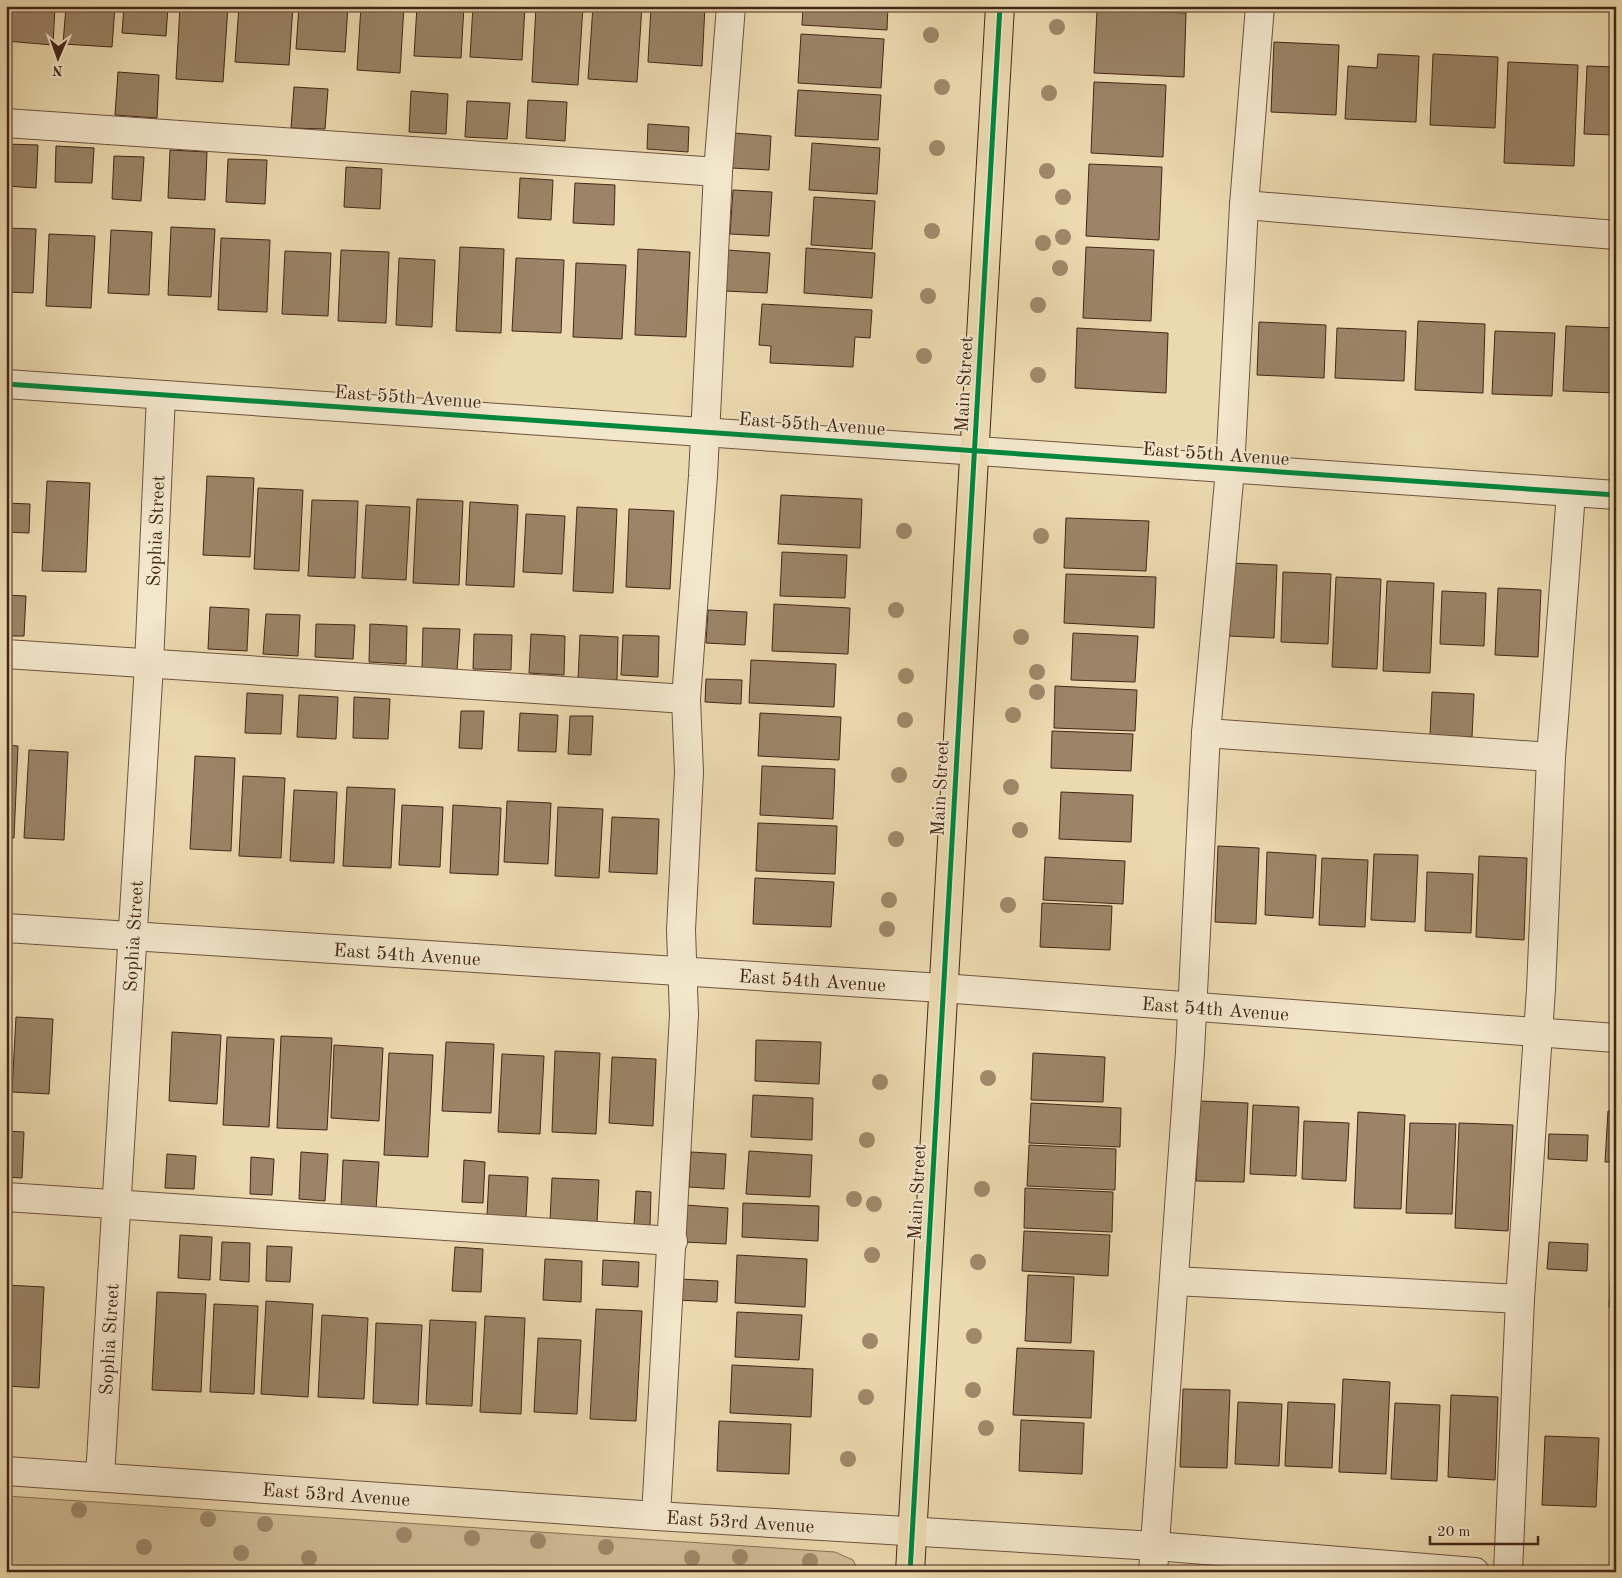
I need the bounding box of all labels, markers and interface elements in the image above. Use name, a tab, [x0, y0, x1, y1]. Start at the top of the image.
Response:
north arrow	[32, 32, 82, 82]
text: N	[52, 63, 63, 77]
street label: Main Street	[953, 336, 978, 433]
street label: East 55th Avenue	[334, 384, 482, 413]
street label: East 55th Avenue	[738, 411, 886, 440]
street label: East 55th Avenue	[1142, 441, 1290, 470]
street label: Sophia Street	[145, 475, 169, 587]
street label: Main Street	[929, 740, 954, 837]
street label: Sophia Street	[122, 880, 148, 992]
street label: East 54th Avenue	[333, 942, 481, 970]
street label: East 54th Avenue	[738, 968, 886, 996]
street label: East 54th Avenue	[1141, 996, 1289, 1026]
street label: Main Street	[906, 1144, 931, 1241]
street label: Sophia Street	[98, 1283, 124, 1396]
street label: East 53rd Avenue	[261, 1482, 411, 1511]
street label: East 53rd Avenue	[666, 1510, 815, 1537]
scale bar	[1430, 1513, 1537, 1545]
text: 20 m	[1437, 1525, 1471, 1540]

